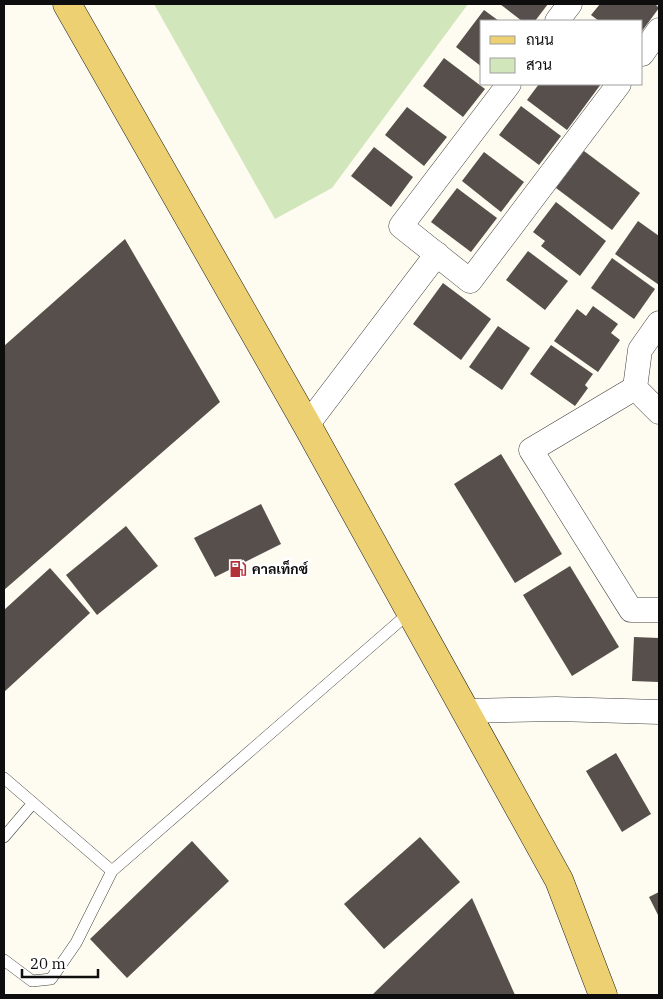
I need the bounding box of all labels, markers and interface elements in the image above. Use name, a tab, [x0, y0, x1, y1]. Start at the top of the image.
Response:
legend	[480, 20, 643, 85]
text: ถนน	[526, 30, 554, 49]
text: สวน	[526, 55, 552, 74]
fuel station icon: คาลเท็กซ์	[228, 559, 248, 579]
place label: คาลเท็กซ์	[252, 559, 309, 578]
scale bar	[22, 946, 99, 978]
text: 20 m	[30, 954, 66, 973]

